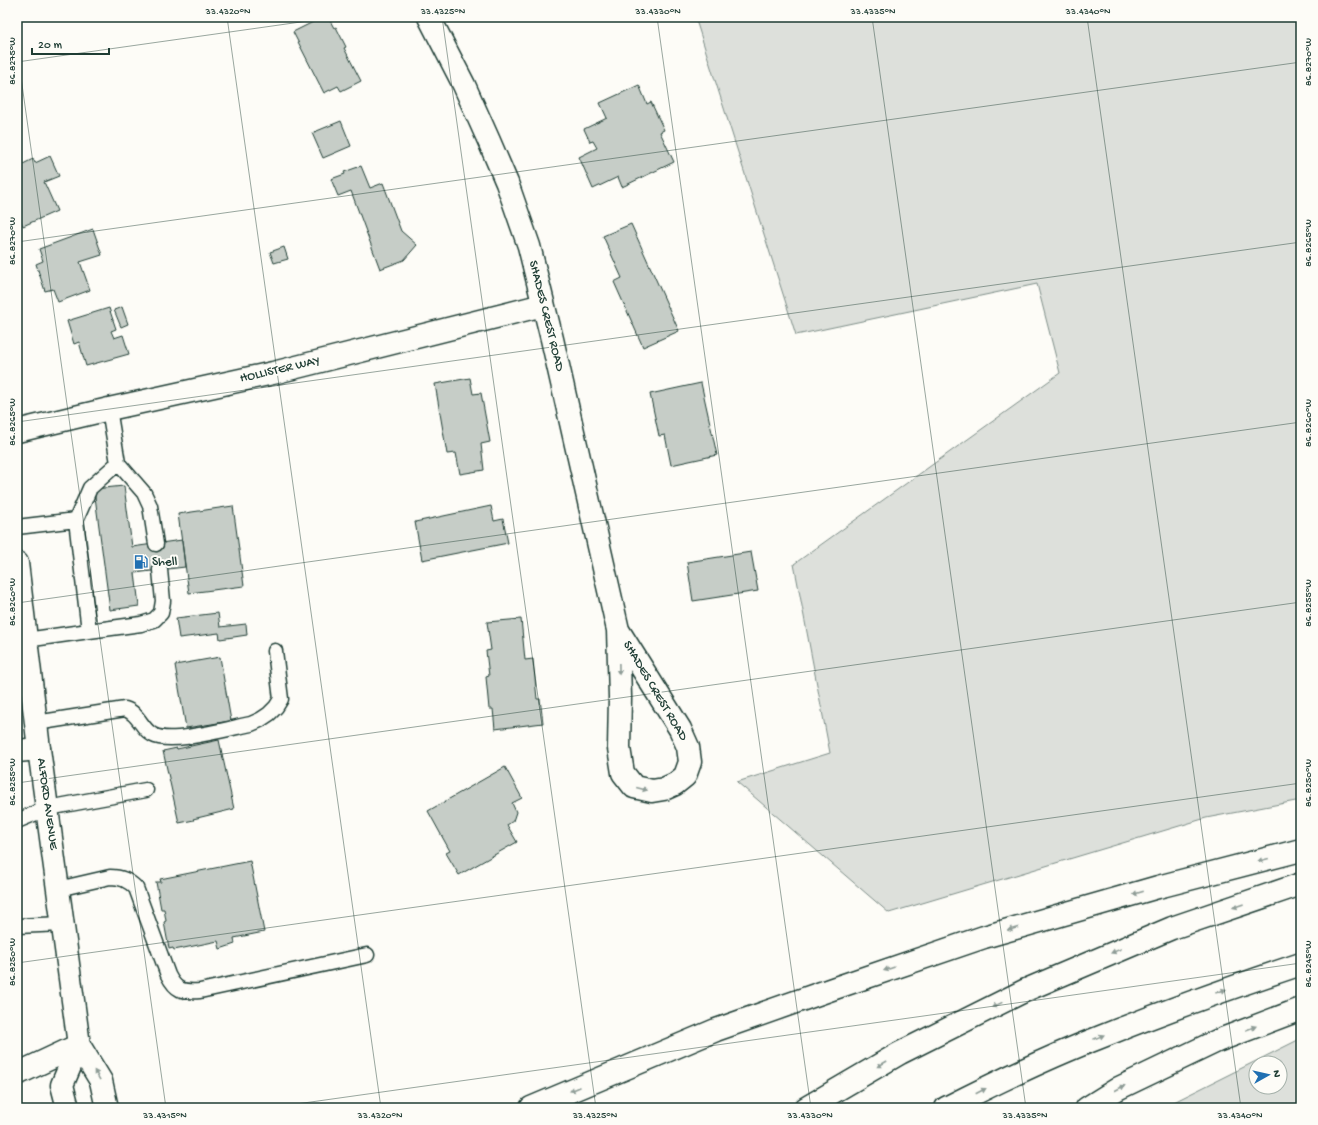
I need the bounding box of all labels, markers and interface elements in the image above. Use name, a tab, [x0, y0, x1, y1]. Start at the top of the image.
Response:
text: 33.4320°N	[204, 6, 251, 18]
text: 33.4325°N	[420, 6, 466, 18]
text: 33.4330°N	[634, 6, 681, 18]
text: 33.4335°N	[850, 6, 896, 18]
text: 33.4340°N	[1065, 6, 1111, 18]
scale bar	[32, 30, 109, 56]
text: 86.8275°W	[7, 37, 19, 85]
text: 86.8270°W	[1303, 38, 1315, 86]
text: 20 m	[38, 39, 63, 53]
text: 86.8270°W	[7, 217, 19, 265]
text: 86.8265°W	[1303, 219, 1315, 267]
street label: SHADES CREST ROAD	[525, 259, 567, 373]
street label: HOLLISTER WAY	[239, 354, 321, 386]
text: 86.8265°W	[7, 398, 19, 446]
text: 86.8260°W	[1303, 399, 1315, 447]
fuel station icon: Shell	[133, 554, 149, 570]
place label: Shell	[152, 555, 178, 570]
text: 86.8260°W	[7, 578, 19, 626]
text: 86.8255°W	[1303, 579, 1315, 627]
street label: SHADES CREST ROAD	[619, 638, 691, 744]
one-way arrow	[616, 663, 622, 676]
street label: ALFORD AVENUE	[33, 757, 61, 852]
text: 86.8255°W	[7, 758, 19, 806]
text: 86.8250°W	[1303, 759, 1315, 807]
one-way arrow	[636, 786, 648, 792]
one-way arrow	[1257, 857, 1269, 863]
one-way arrow	[1131, 890, 1143, 896]
one-way arrow	[1231, 903, 1243, 909]
one-way arrow	[1006, 926, 1018, 932]
text: 86.8250°W	[7, 938, 19, 986]
text: 86.8245°W	[1303, 940, 1315, 988]
one-way arrow	[1109, 949, 1121, 955]
one-way arrow	[883, 967, 895, 973]
one-way arrow	[1215, 988, 1227, 994]
one-way arrow	[992, 1001, 1003, 1008]
one-way arrow	[1245, 1024, 1257, 1030]
one-way arrow	[1094, 1034, 1106, 1040]
north arrow	[1248, 1055, 1288, 1095]
one-way arrow	[876, 1060, 888, 1067]
text: N	[1269, 1069, 1282, 1078]
one-way arrow	[93, 1070, 101, 1080]
one-way arrow	[1114, 1085, 1126, 1091]
one-way arrow	[568, 1087, 580, 1093]
one-way arrow	[975, 1087, 986, 1094]
text: 33.4315°N	[142, 1110, 187, 1122]
text: 33.4320°N	[356, 1110, 403, 1122]
text: 33.4325°N	[572, 1110, 618, 1122]
text: 33.4330°N	[786, 1110, 833, 1122]
text: 33.4335°N	[1002, 1110, 1048, 1122]
text: 33.4340°N	[1217, 1110, 1263, 1122]

